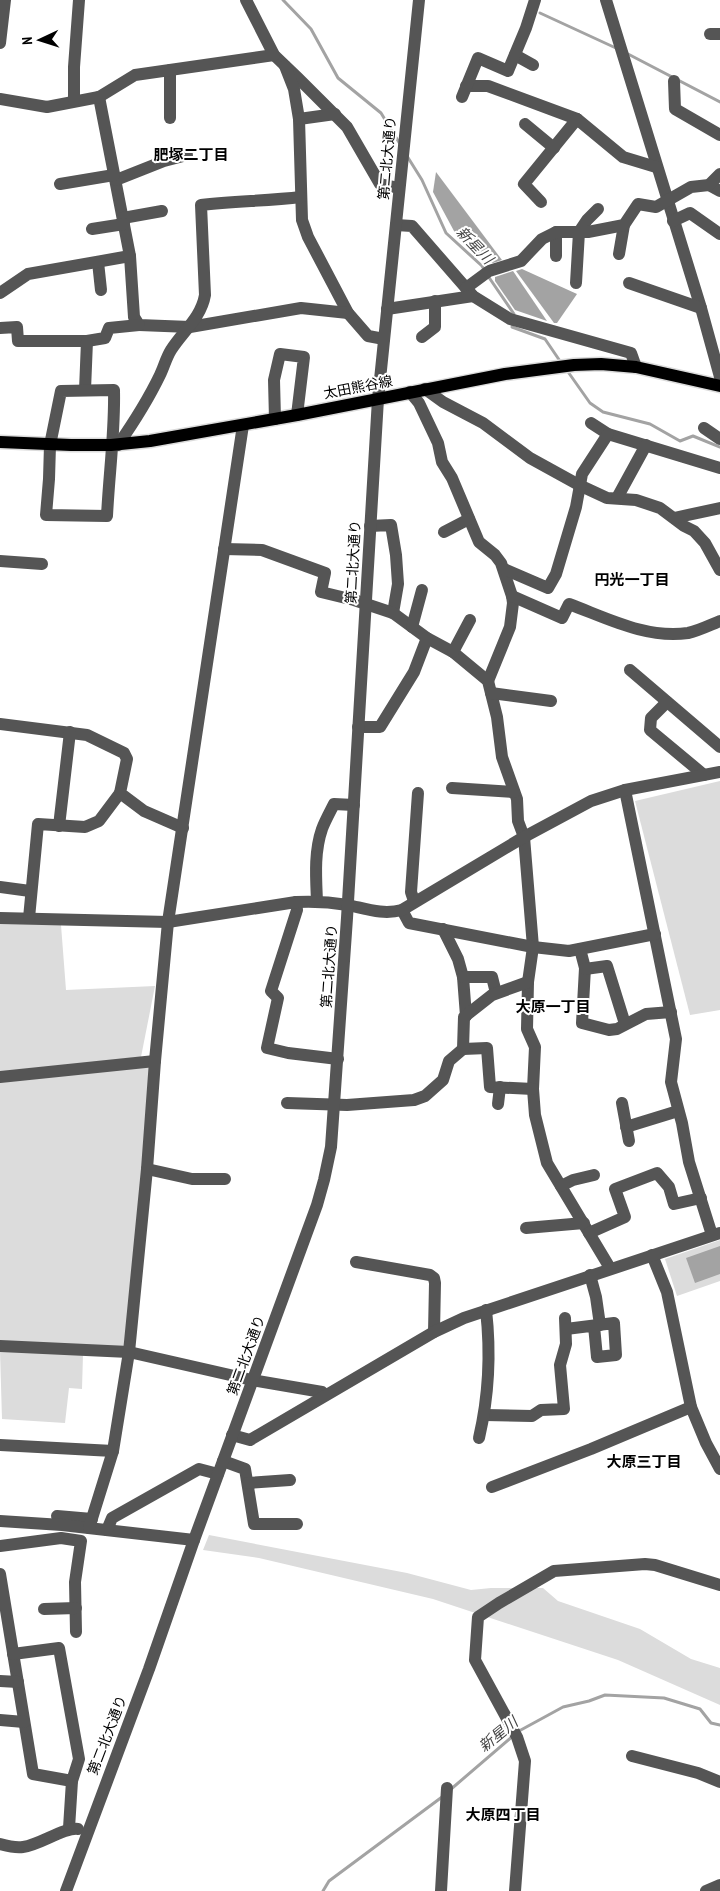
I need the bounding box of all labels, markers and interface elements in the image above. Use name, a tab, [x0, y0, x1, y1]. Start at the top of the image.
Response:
north arrow	[15, 15, 65, 65]
text: N	[18, 37, 36, 45]
street label: 第二北大通り	[374, 115, 400, 201]
district label: 肥塚二丁目	[153, 145, 229, 164]
water label: 新星川	[453, 222, 499, 269]
street label: 太田熊谷線	[322, 371, 394, 403]
street label: 第二北大通り	[342, 520, 364, 604]
district label: 円光一丁目	[594, 570, 670, 589]
street label: 第二北大通り	[317, 923, 341, 1009]
district label: 大原一丁目	[515, 997, 591, 1016]
street label: 第二北大通り	[223, 1312, 269, 1398]
district label: 大原三丁目	[606, 1452, 682, 1471]
street label: 第二北大通り	[84, 1693, 130, 1777]
water label: 新星川	[475, 1711, 523, 1756]
district label: 大原四丁目	[465, 1805, 541, 1824]

